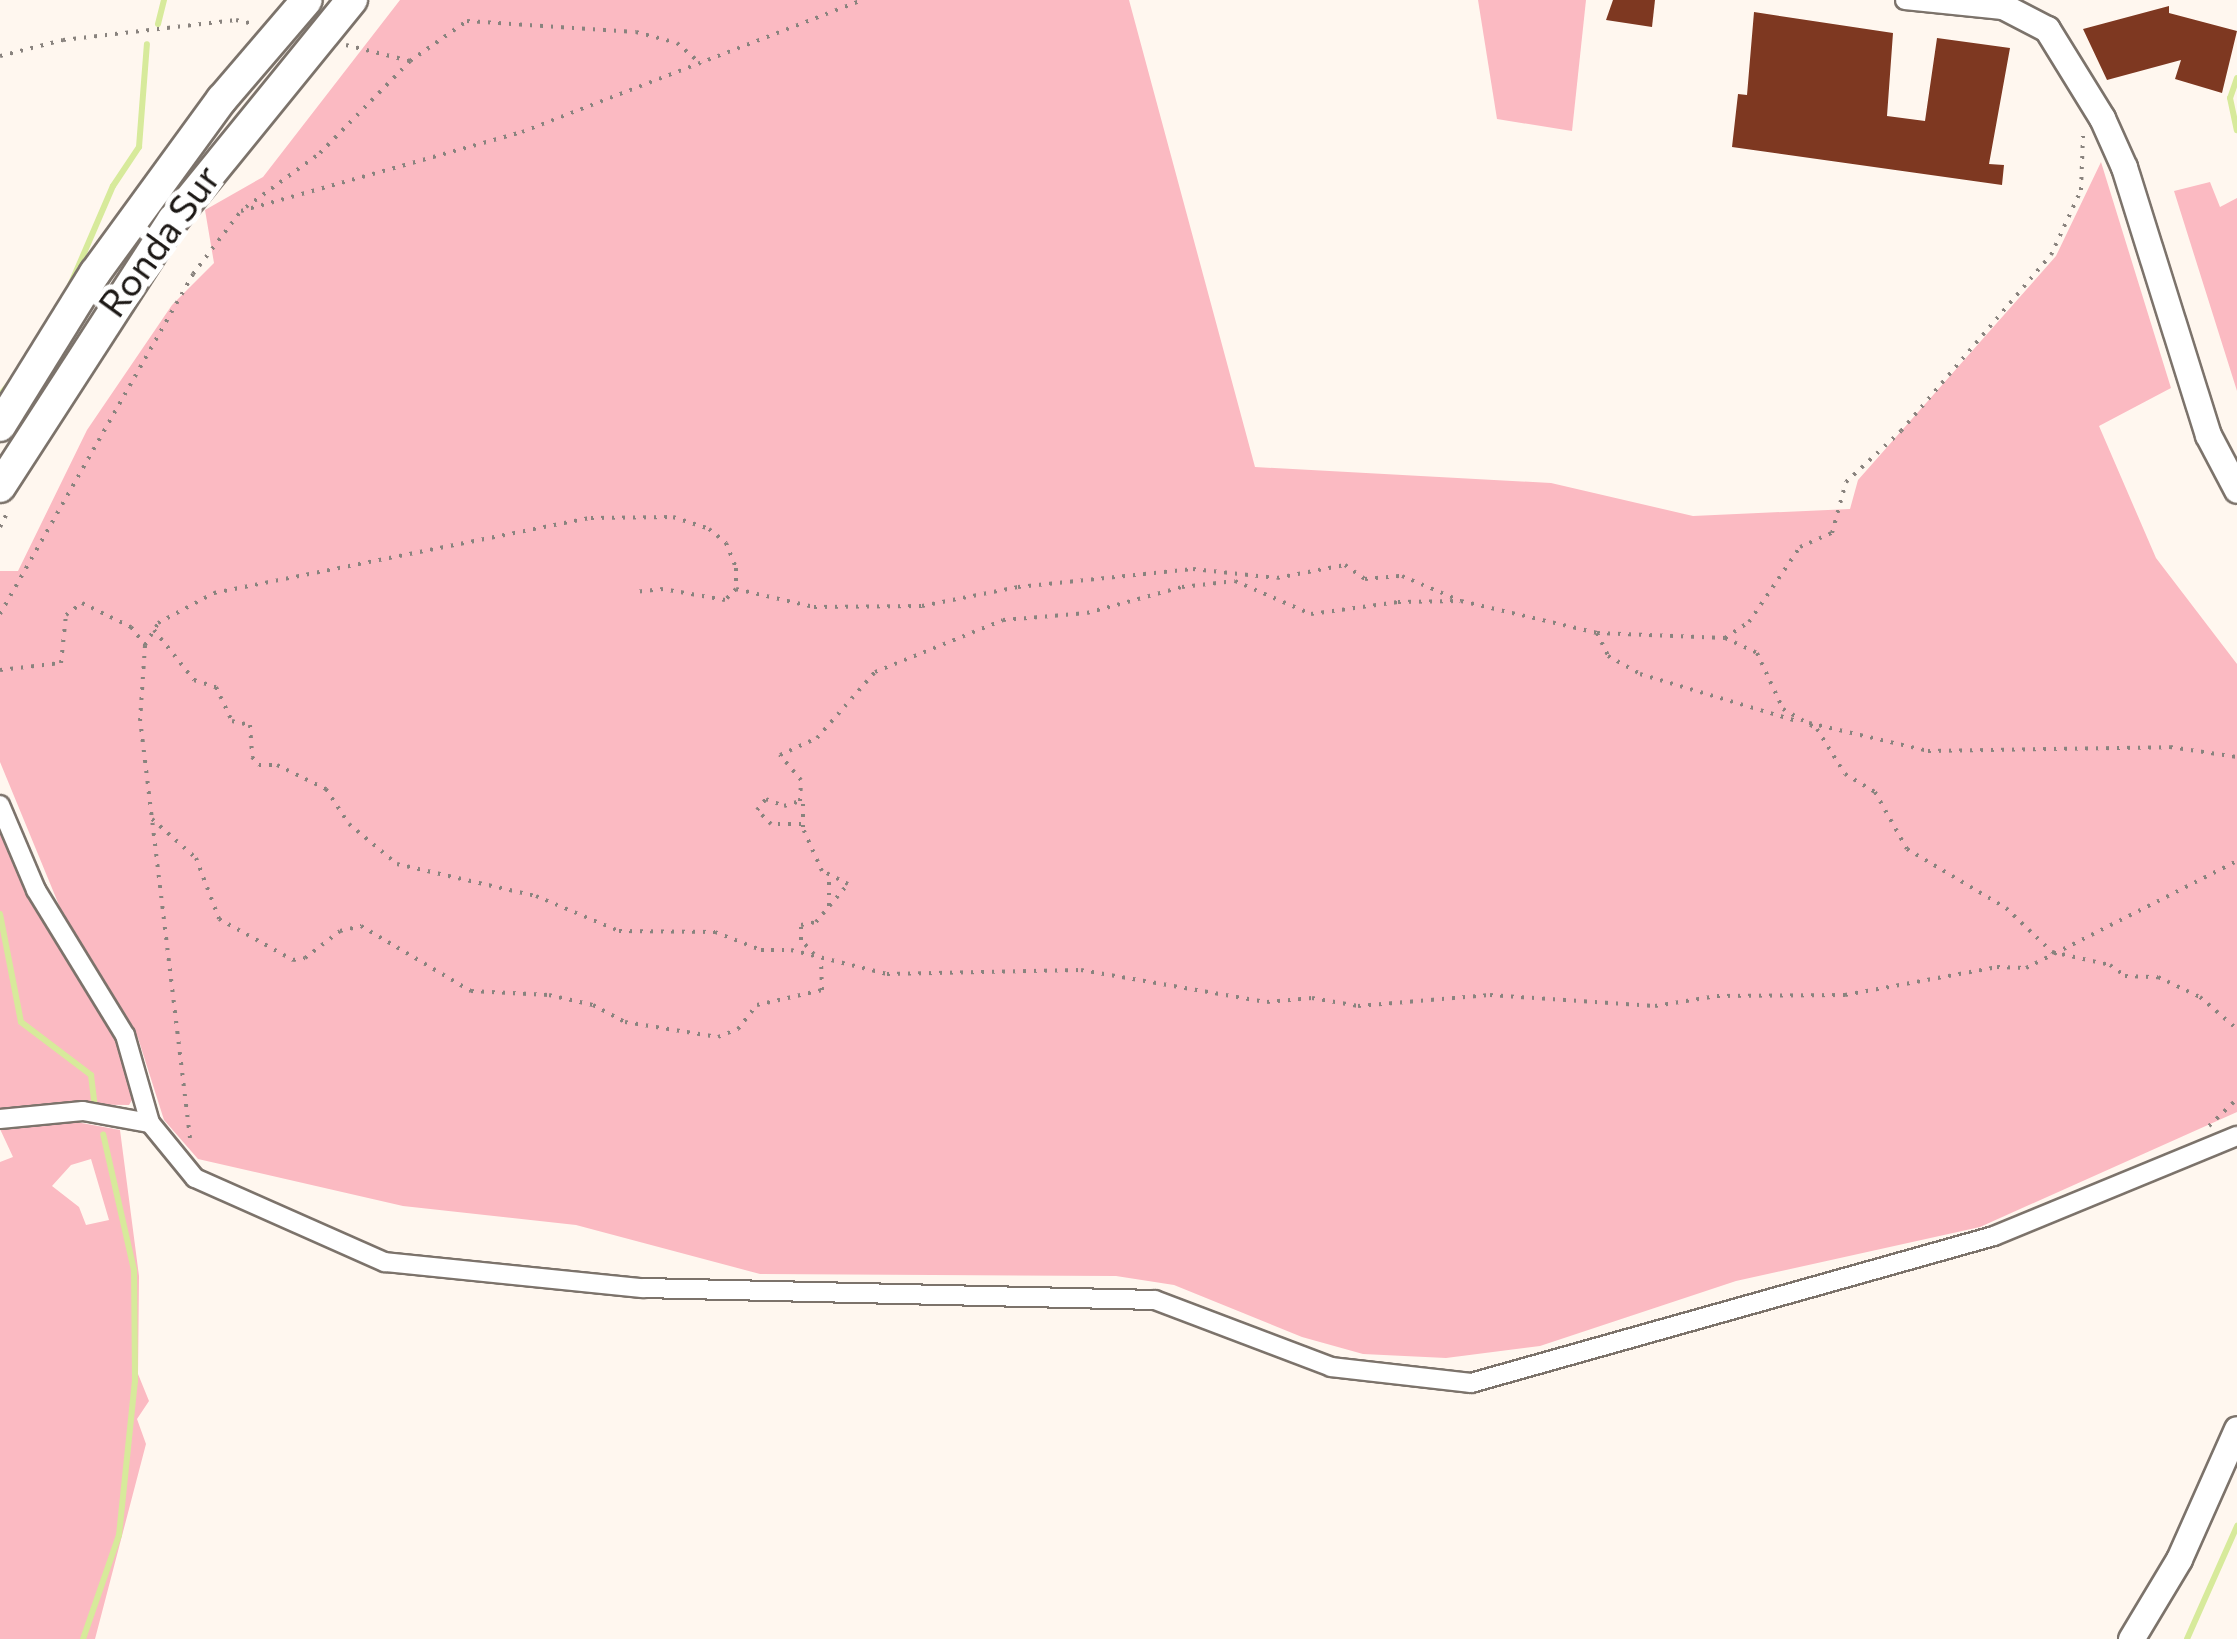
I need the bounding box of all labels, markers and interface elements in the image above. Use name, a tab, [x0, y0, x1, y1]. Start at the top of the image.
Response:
street label: Ronda Sur	[88, 155, 228, 325]

